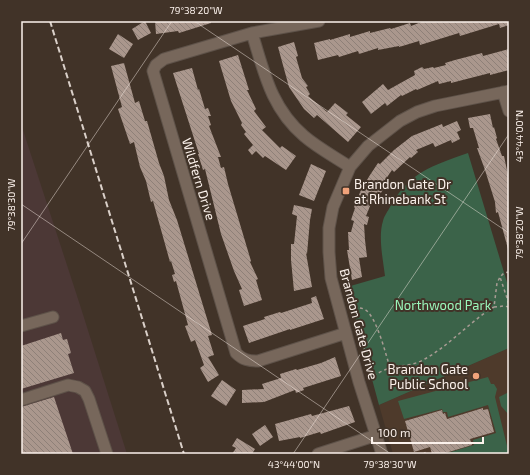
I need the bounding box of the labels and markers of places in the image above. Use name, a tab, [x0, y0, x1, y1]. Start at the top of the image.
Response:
place label: Brandon Gate Dr at Rhinebank St	[354, 176, 451, 207]
marker: Brandon Gate Dr at Rhinebank St	[341, 186, 351, 196]
place label: Brandon Gate Public School	[388, 361, 468, 392]
marker: Brandon Gate Public School	[471, 371, 481, 381]

